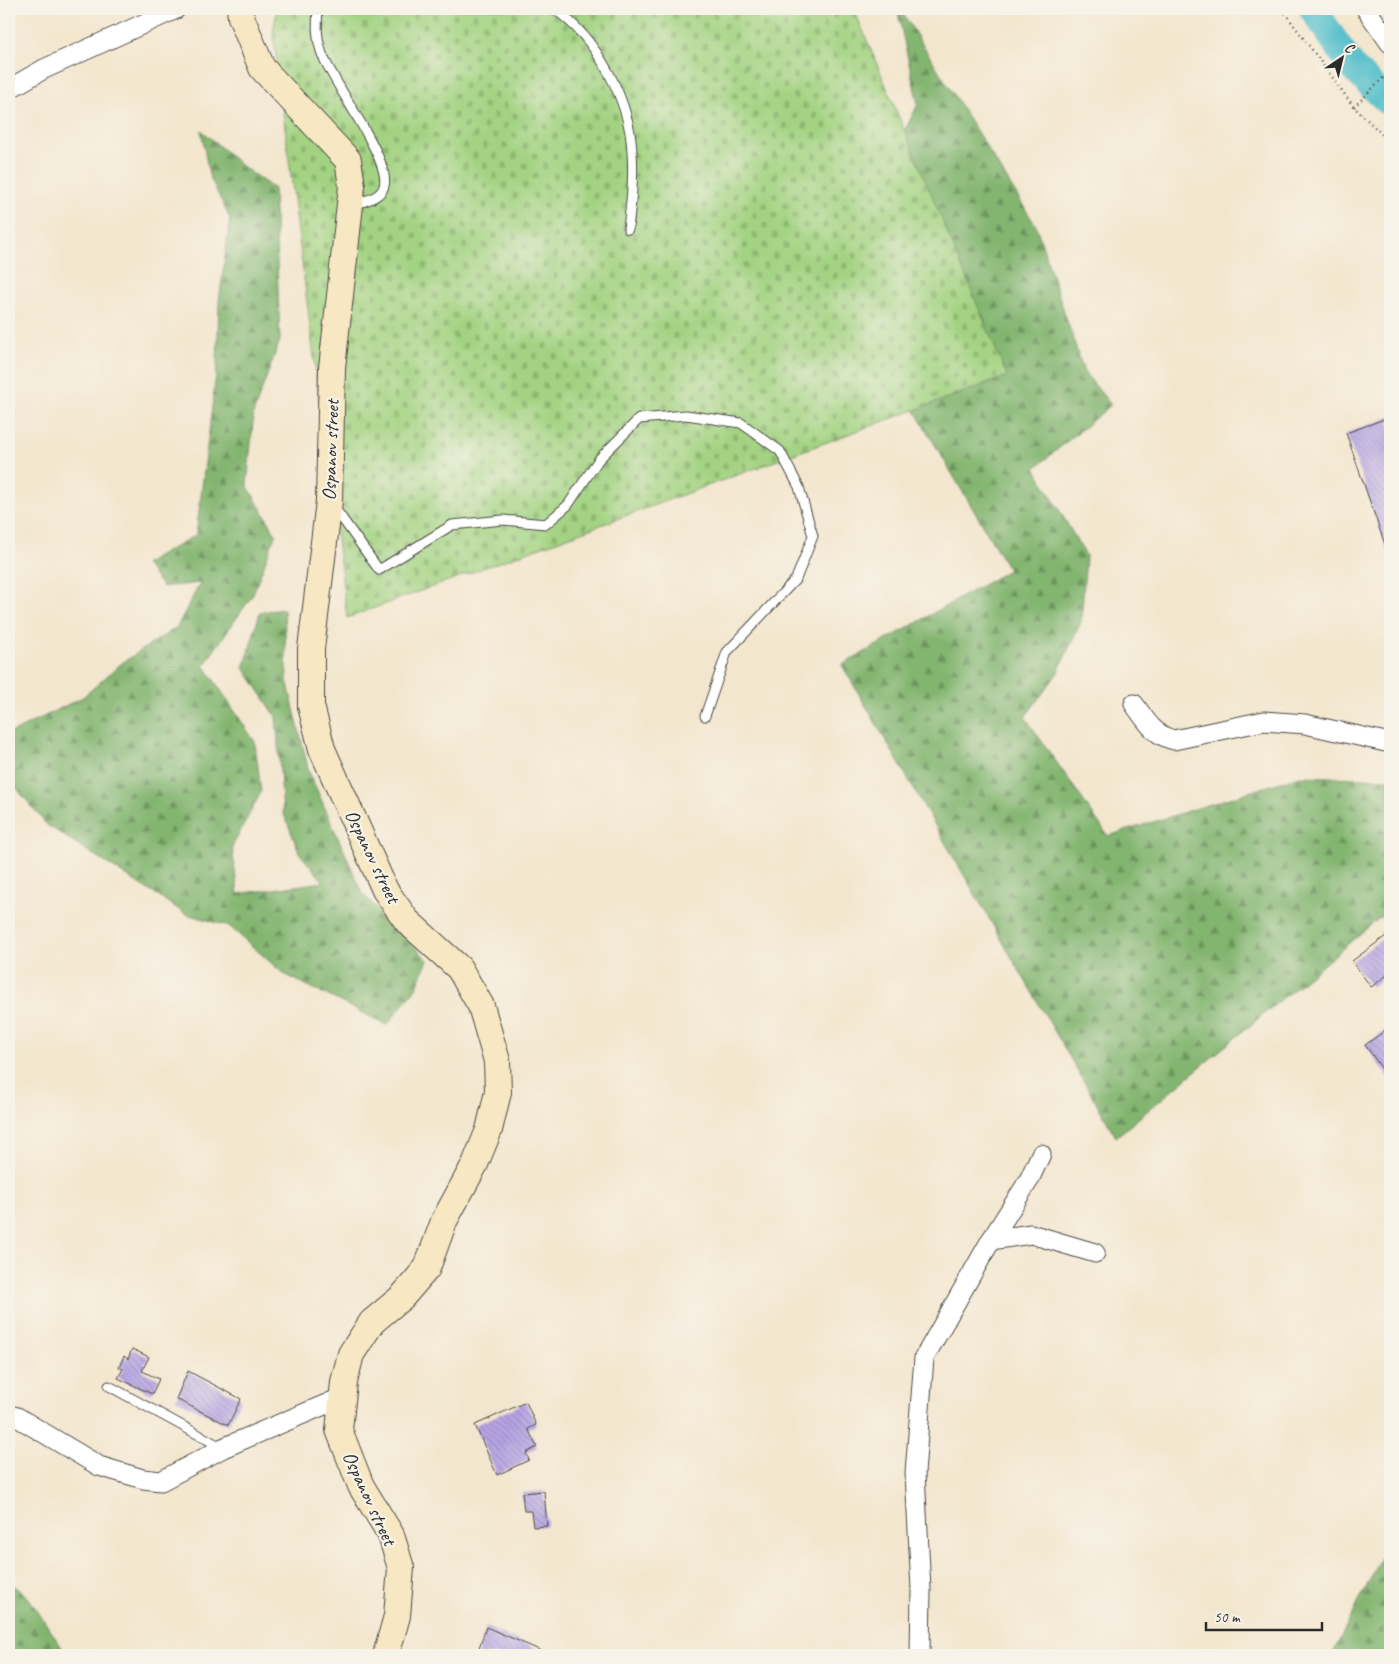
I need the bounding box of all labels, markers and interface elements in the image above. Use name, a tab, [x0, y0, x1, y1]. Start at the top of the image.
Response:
north arrow	[1316, 32, 1366, 82]
text: С	[1341, 39, 1359, 58]
street label: Ospanov street	[316, 397, 345, 501]
street label: Ospanov street	[339, 805, 407, 909]
street label: Ospanov street	[337, 1447, 403, 1551]
scale bar	[1206, 1599, 1323, 1631]
text: 50 m	[1214, 1608, 1241, 1627]

